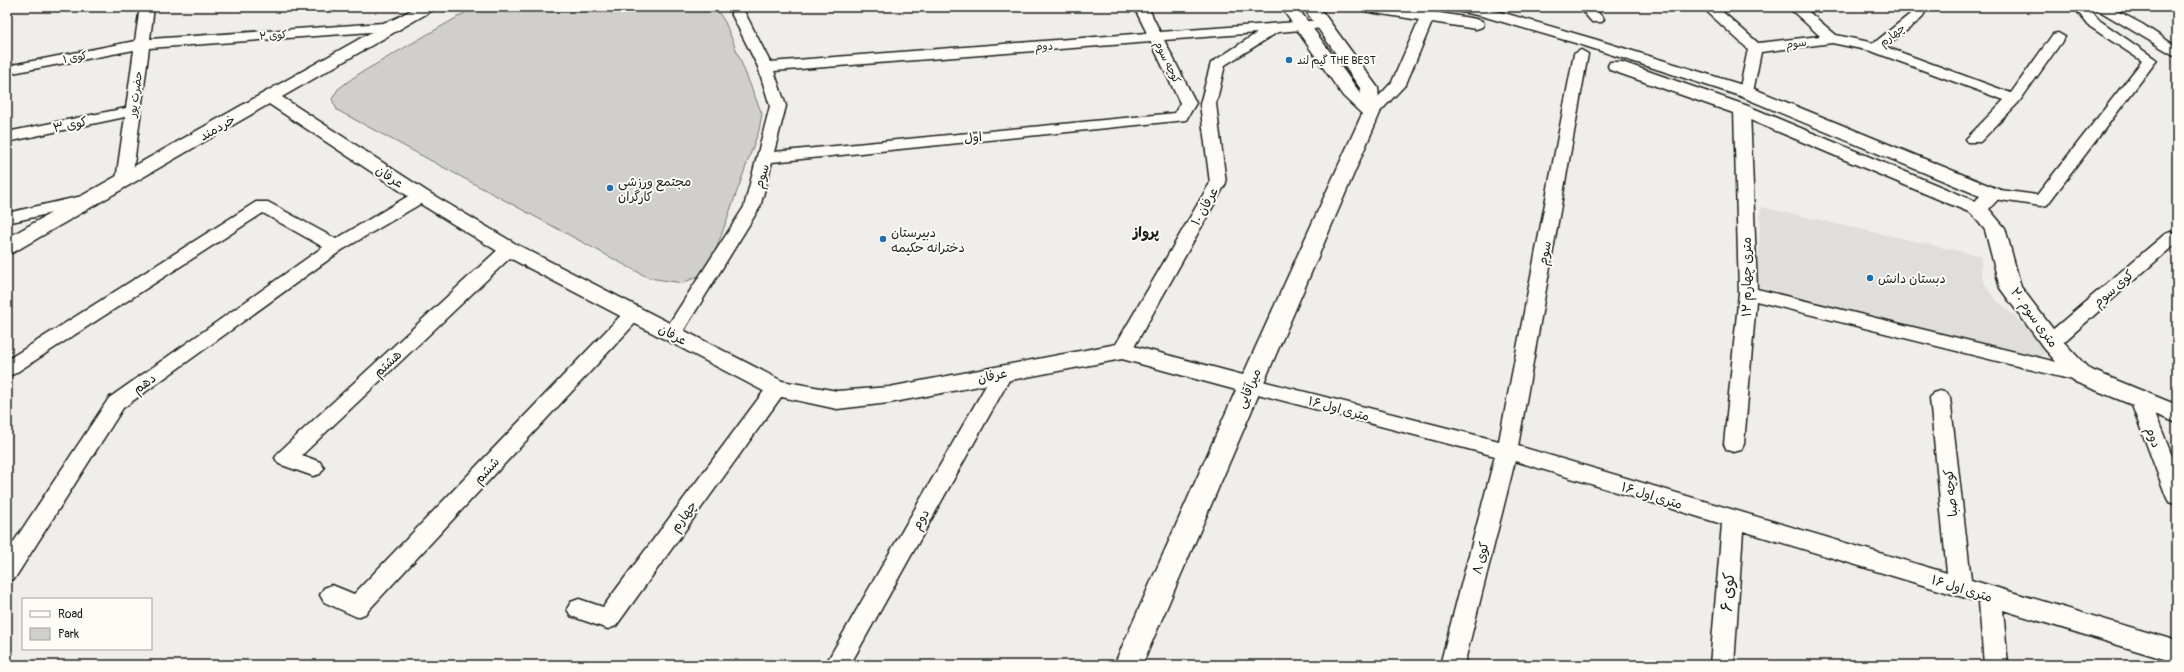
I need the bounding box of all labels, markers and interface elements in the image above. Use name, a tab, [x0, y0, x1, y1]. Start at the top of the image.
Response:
street label: چهارم	[1877, 21, 1909, 51]
street label: کوی ۲	[259, 28, 288, 44]
street label: سوم	[1785, 36, 1808, 53]
street label: دوم	[1035, 39, 1054, 56]
street label: کوچه سوم	[1150, 39, 1184, 87]
street label: کوی ۱	[62, 49, 89, 67]
place label: گیم لند THE BEST	[1297, 54, 1376, 69]
marker: گیم لند THE BEST	[1284, 55, 1294, 65]
street label: حضرت پور	[126, 70, 146, 119]
street label: خردمند	[197, 111, 238, 144]
street label: کوی ۳	[52, 113, 89, 136]
street label: اول	[963, 129, 983, 147]
street label: عرفان	[373, 162, 406, 192]
street label: سوم	[751, 162, 775, 191]
place label: مجتمع ورزشی کارگران	[618, 174, 691, 205]
marker: مجتمع ورزشی کارگران	[605, 183, 615, 193]
street label: عرفان ۱۰	[1188, 184, 1222, 229]
district label: پرواز	[1131, 224, 1159, 241]
place label: دبیرستان دخترانه حکیمه	[891, 225, 965, 256]
marker: دبیرستان دخترانه حکیمه	[878, 234, 888, 244]
street label: ۱۲ متری چهارم	[1739, 237, 1757, 317]
street label: سوم	[1535, 240, 1557, 267]
street label: کوی سوم	[2090, 266, 2139, 312]
place label: دبستان دانش	[1878, 271, 1946, 287]
marker: دبستان دانش	[1865, 273, 1875, 283]
street label: ۲۰ متری سوم	[2005, 285, 2061, 352]
street label: عرفان	[656, 321, 689, 349]
street label: هشتم	[370, 347, 407, 382]
street label: عرفان	[976, 365, 1008, 387]
street label: میرآقایی	[1233, 366, 1266, 411]
street label: دهم	[130, 370, 160, 399]
street label: ۱۶ متری اول	[1306, 393, 1371, 425]
street label: دوم	[2140, 425, 2164, 451]
street label: ششم	[470, 454, 505, 489]
street label: کوچه صبا	[1940, 468, 1961, 518]
street label: ۱۶ متری اول	[1619, 479, 1684, 513]
street label: چهارم	[667, 498, 702, 536]
street label: دوم	[909, 506, 935, 534]
street label: کوی ۸	[1469, 540, 1493, 576]
street label: کوی ۶	[1717, 572, 1739, 612]
street label: ۱۶ متری اول	[1929, 572, 1994, 606]
legend	[22, 598, 152, 650]
text: Road	[58, 607, 83, 622]
text: Park	[58, 627, 79, 642]

